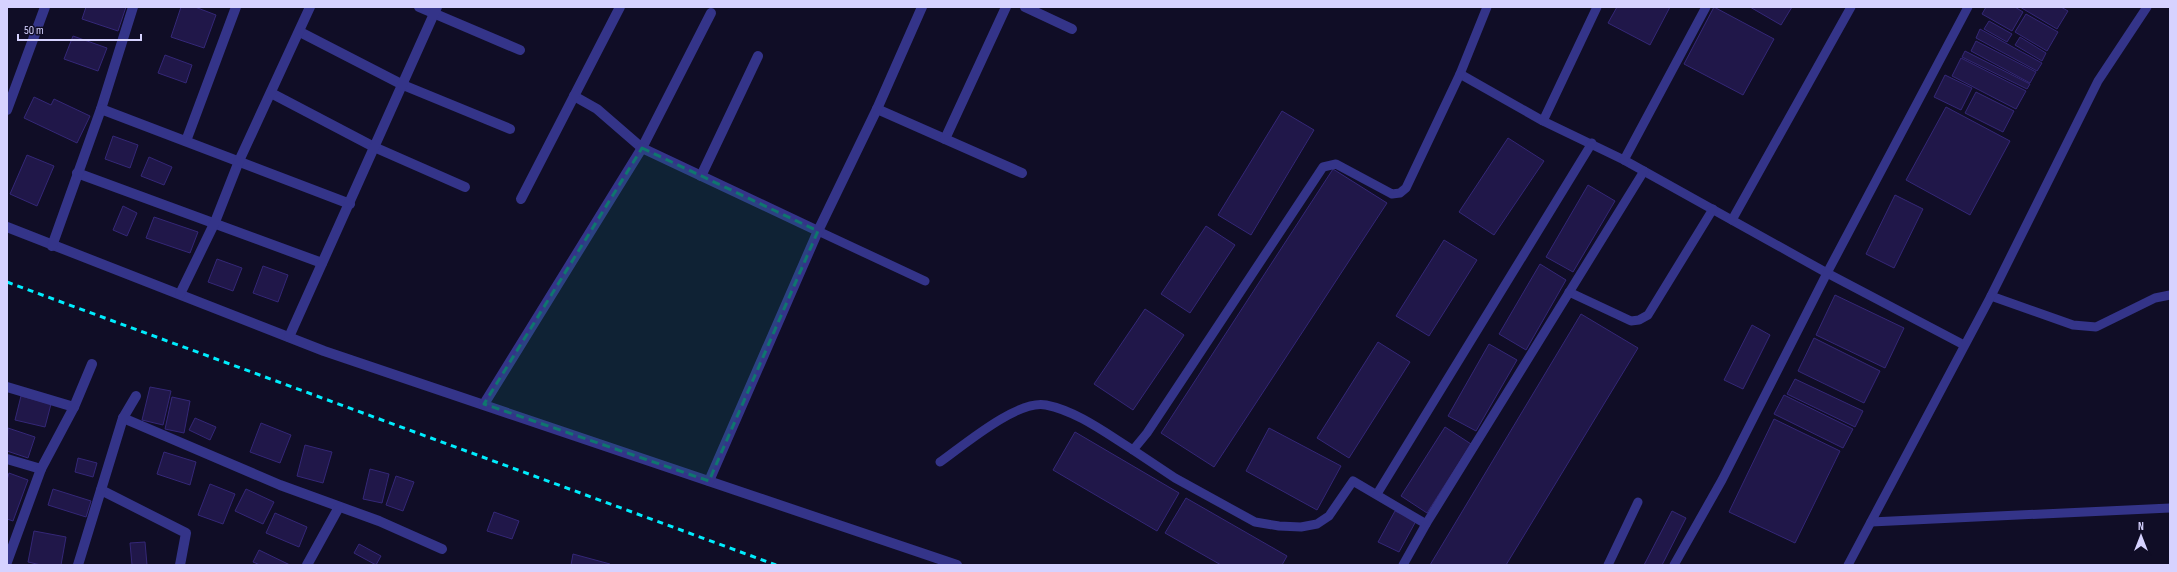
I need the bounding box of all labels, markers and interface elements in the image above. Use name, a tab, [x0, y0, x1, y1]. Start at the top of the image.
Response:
scale bar	[18, 16, 141, 42]
text: 50 m	[24, 23, 44, 38]
north arrow	[2121, 516, 2161, 556]
text: N	[2138, 520, 2144, 533]

